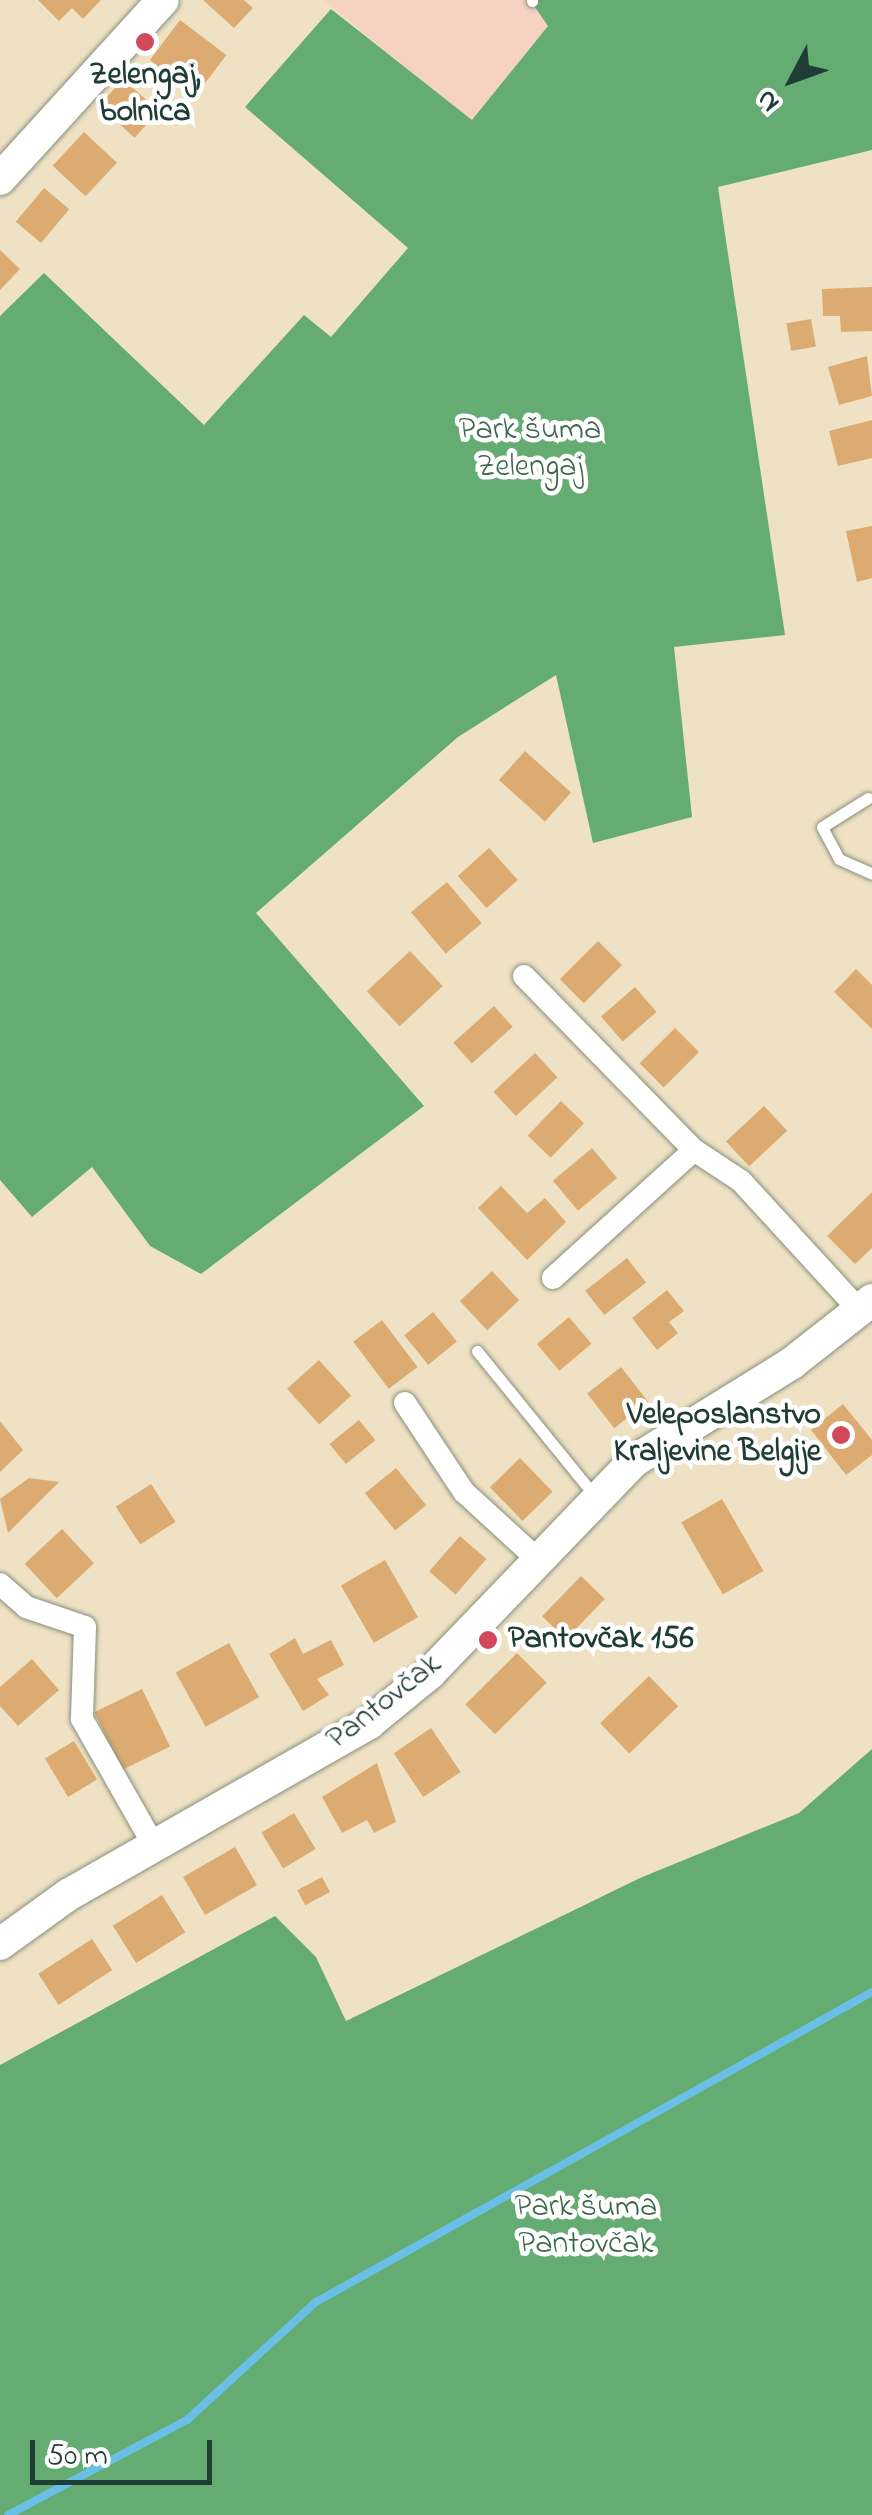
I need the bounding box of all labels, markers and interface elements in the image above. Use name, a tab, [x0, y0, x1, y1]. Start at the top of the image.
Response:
north arrow	[742, 30, 842, 130]
marker: Zelengaj, bolnica	[134, 31, 156, 53]
place label: Zelengaj, bolnica	[89, 58, 201, 133]
text: N	[747, 79, 791, 121]
park label: Park šuma Zelengaj	[459, 413, 601, 488]
place label: Veleposlanstvo Kraljevine Belgije	[614, 1398, 821, 1473]
marker: Veleposlanstvo Kraljevine Belgije	[830, 1424, 852, 1446]
place label: Pantovčak 156	[508, 1621, 693, 1659]
marker: Pantovčak 156	[477, 1629, 499, 1651]
street label: Pantovčak	[320, 1646, 450, 1760]
park label: Park šuma Pantovčak	[515, 2190, 657, 2265]
scale bar	[35, 2420, 218, 2482]
text: 50 m	[47, 2435, 108, 2479]

